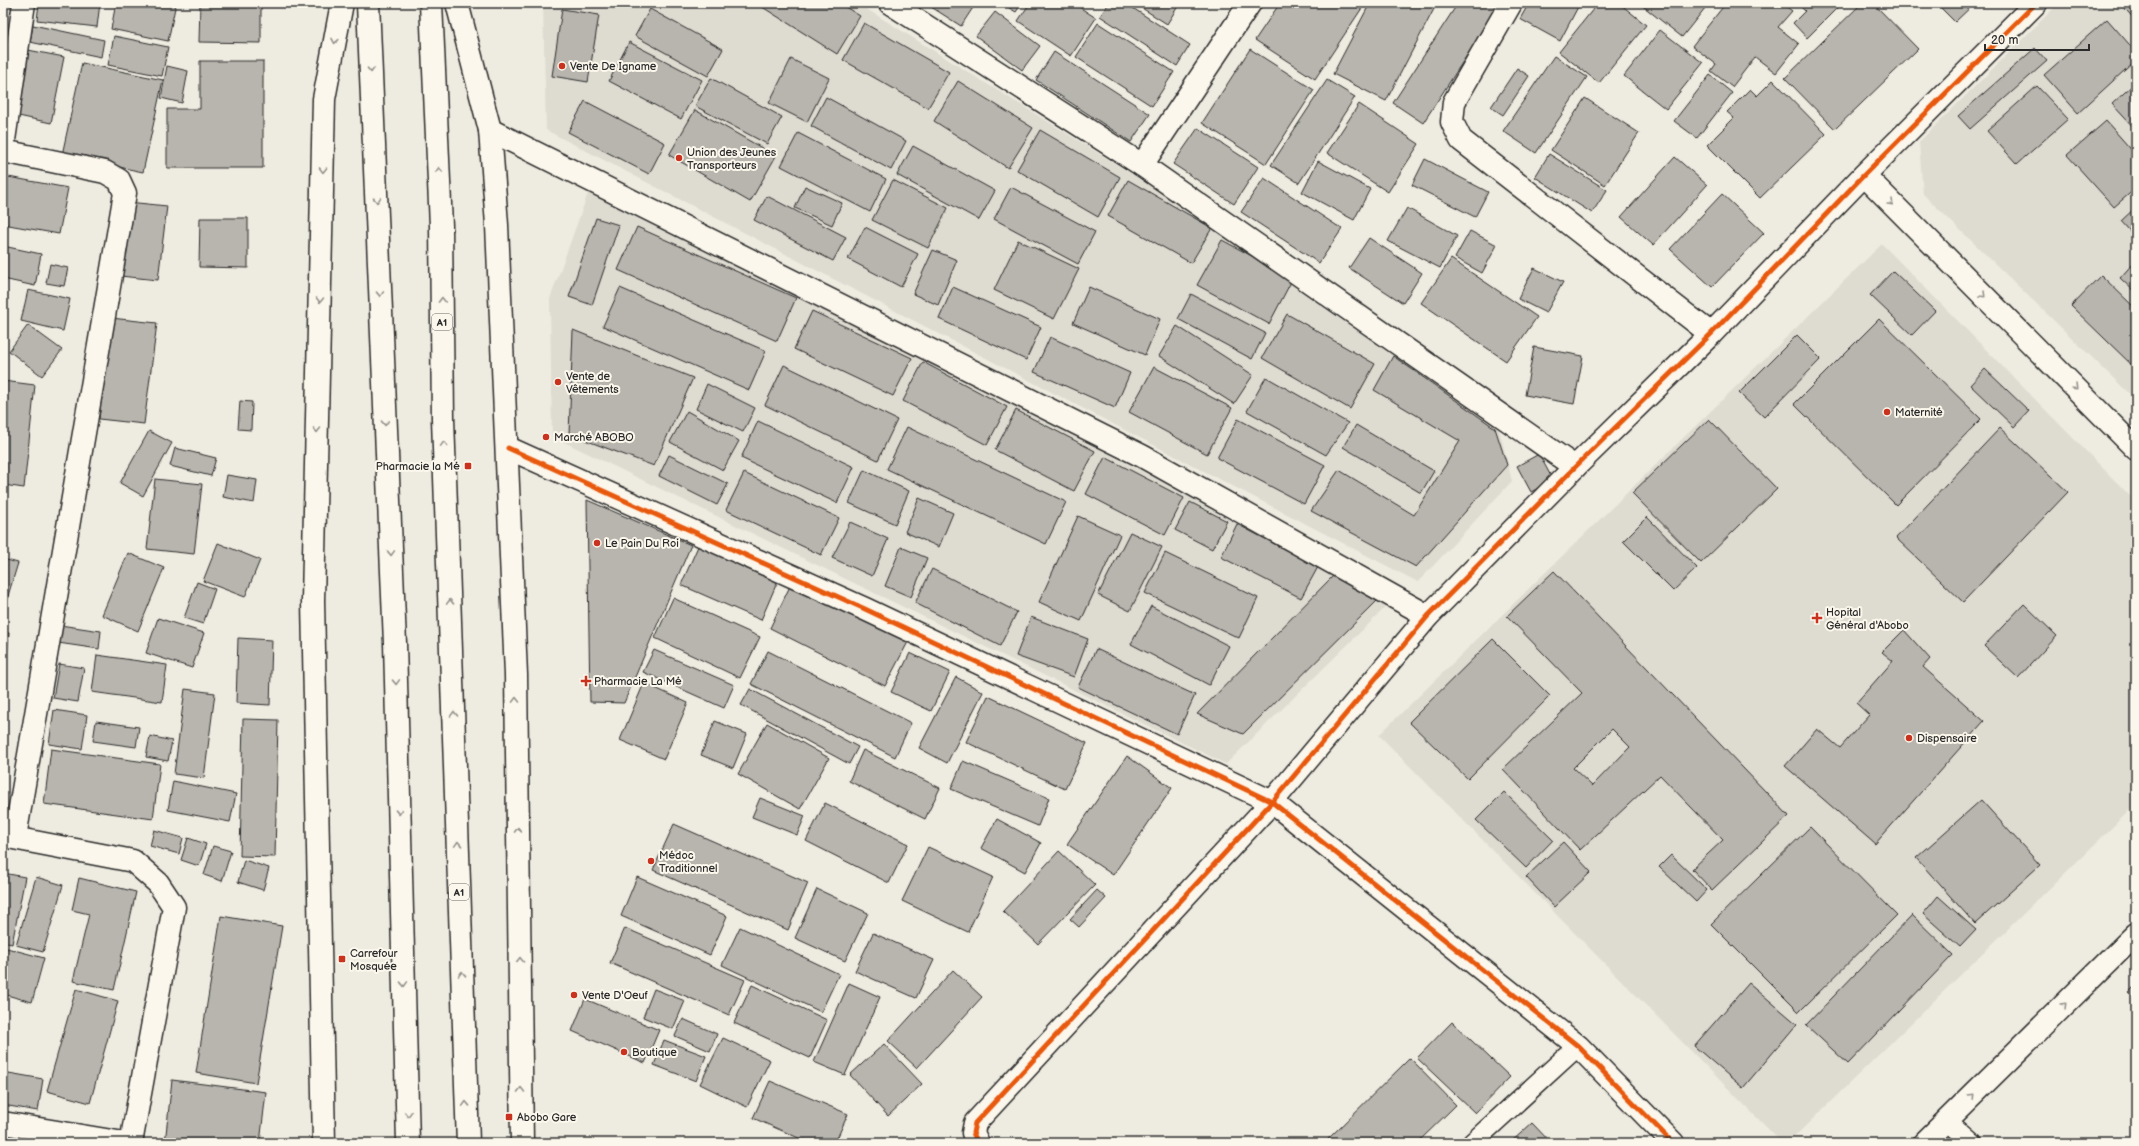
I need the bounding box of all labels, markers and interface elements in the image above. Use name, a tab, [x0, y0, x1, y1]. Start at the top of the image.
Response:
scale bar	[1985, 26, 2089, 52]
text: 20 m	[1991, 33, 2018, 48]
one-way arrow	[331, 38, 339, 44]
place label: Vente De Igname	[570, 60, 657, 73]
marker: Vente De Igname	[557, 61, 567, 71]
one-way arrow	[367, 67, 376, 73]
place label: Union des Jeunes Transporteurs	[687, 146, 777, 172]
marker: Union des Jeunes Transporteurs	[674, 153, 684, 163]
one-way arrow	[318, 167, 327, 173]
one-way arrow	[435, 167, 443, 173]
one-way arrow	[373, 197, 381, 203]
one-way arrow	[1886, 198, 1894, 206]
one-way arrow	[1978, 290, 1986, 298]
one-way arrow	[376, 291, 384, 297]
one-way arrow	[315, 297, 324, 303]
one-way arrow	[438, 297, 446, 303]
road number: A1	[432, 314, 452, 330]
place label: Vente de Vêtements	[566, 370, 619, 396]
marker: Vente de Vêtements	[553, 377, 563, 387]
one-way arrow	[2070, 382, 2078, 390]
place label: Maternité	[1895, 406, 1943, 419]
marker: Maternité	[1882, 407, 1892, 417]
one-way arrow	[381, 420, 390, 426]
one-way arrow	[313, 427, 321, 433]
place label: Marché ABOBO	[554, 431, 634, 444]
marker: Marché ABOBO	[541, 432, 551, 442]
one-way arrow	[440, 441, 448, 447]
place label: Pharmacie la Mé	[376, 460, 460, 473]
marker: Pharmacie la Mé	[463, 461, 473, 471]
place label: Le Pain Du Roi	[605, 537, 679, 550]
marker: Le Pain Du Roi	[592, 538, 602, 548]
one-way arrow	[386, 550, 395, 556]
one-way arrow	[445, 599, 454, 605]
place label: Hopital Général d'Abobo	[1826, 606, 1909, 632]
marker: Hopital Général d'Abobo	[1811, 612, 1823, 624]
place label: Pharmacie La Mé	[594, 675, 682, 688]
marker: Pharmacie La Mé	[581, 676, 591, 686]
one-way arrow	[391, 679, 400, 685]
one-way arrow	[512, 697, 520, 703]
one-way arrow	[449, 711, 458, 717]
place label: Dispensaire	[1917, 732, 1977, 745]
marker: Dispensaire	[1904, 733, 1914, 743]
one-way arrow	[395, 809, 403, 815]
one-way arrow	[514, 827, 522, 833]
one-way arrow	[454, 841, 462, 847]
place label: Médoc Traditionnel	[659, 849, 718, 875]
marker: Médoc Traditionnel	[646, 856, 656, 866]
road number: A1	[449, 884, 469, 900]
place label: Carrefour Mosquée	[350, 947, 399, 973]
marker: Carrefour Mosquée	[337, 954, 347, 964]
one-way arrow	[515, 957, 524, 963]
one-way arrow	[458, 971, 466, 977]
one-way arrow	[400, 981, 408, 987]
place label: Vente D'Oeuf	[582, 989, 649, 1002]
marker: Vente D'Oeuf	[569, 990, 579, 1000]
one-way arrow	[2059, 1002, 2067, 1010]
place label: Boutique	[632, 1046, 677, 1059]
marker: Boutique	[619, 1047, 629, 1057]
one-way arrow	[517, 1087, 525, 1093]
one-way arrow	[1967, 1093, 1974, 1101]
one-way arrow	[462, 1101, 471, 1107]
one-way arrow	[403, 1111, 412, 1117]
place label: Abobo Gare	[517, 1111, 577, 1124]
marker: Abobo Gare	[504, 1112, 514, 1122]

